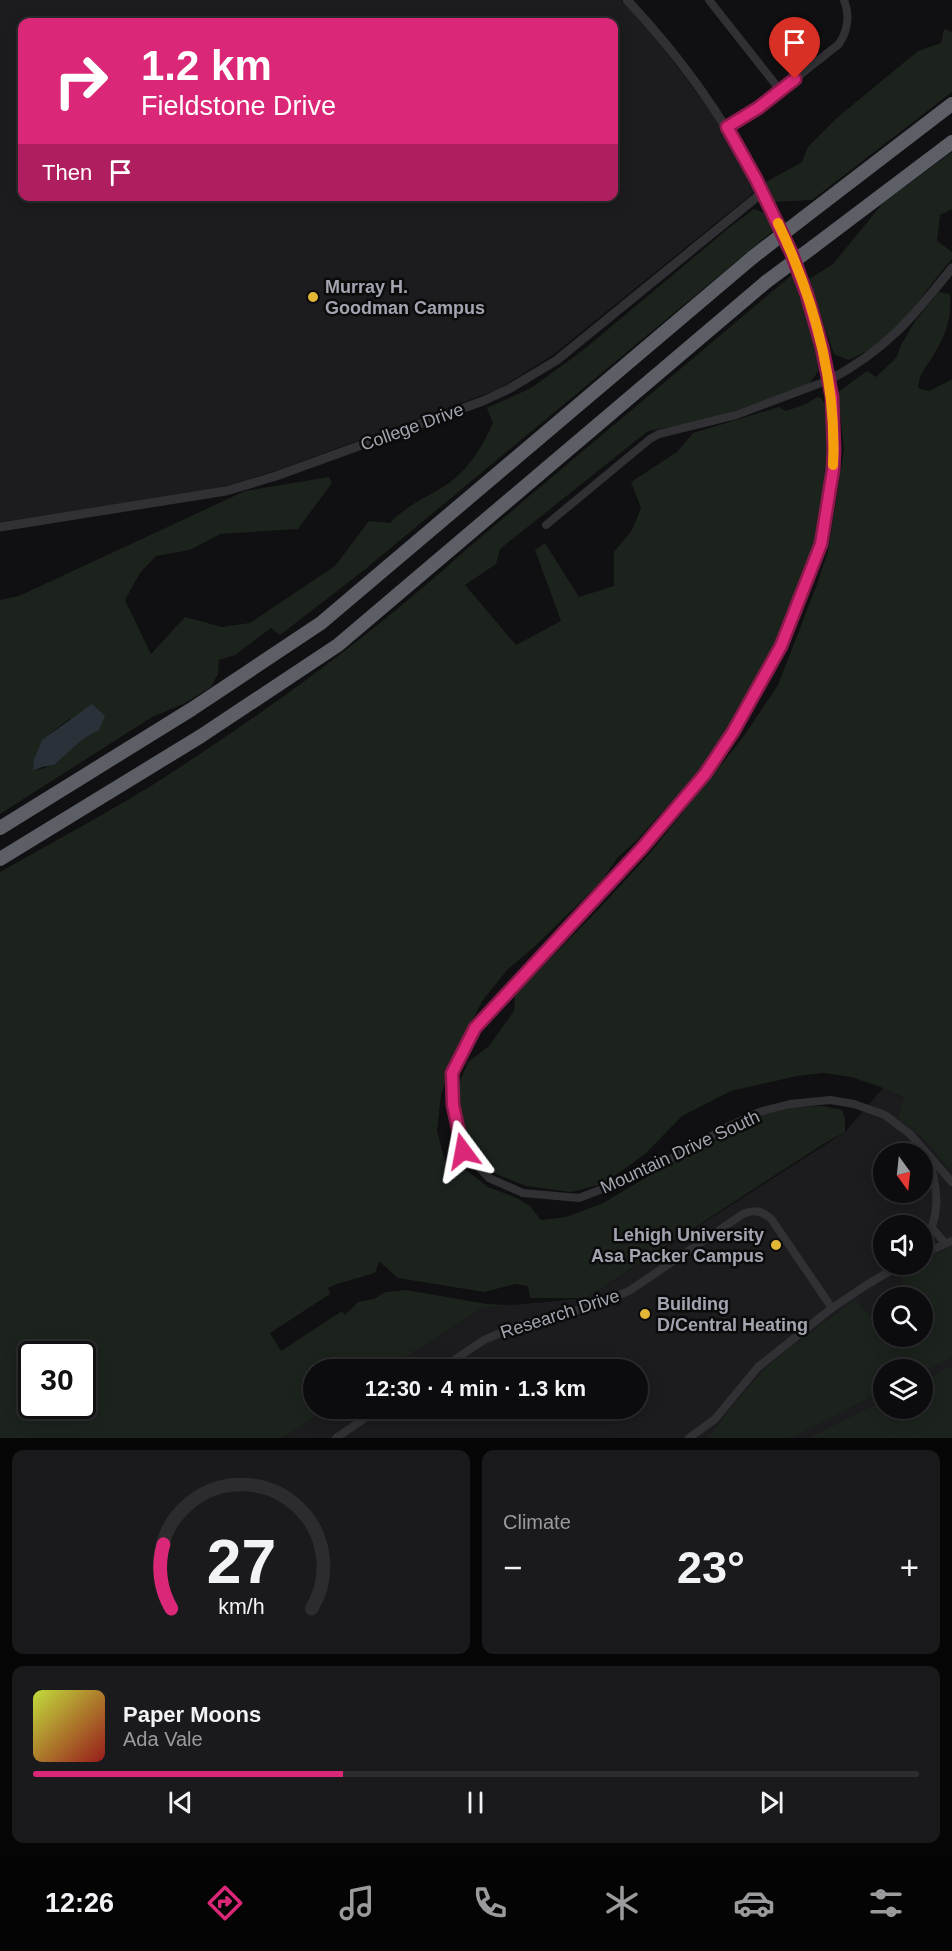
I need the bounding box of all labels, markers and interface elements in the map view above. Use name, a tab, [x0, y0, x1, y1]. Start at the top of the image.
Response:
pin	[769, 17, 820, 79]
icon: arrive	[778, 26, 811, 59]
icon: right	[42, 42, 120, 120]
text: 1.2 km	[141, 42, 272, 89]
text: Fieldstone Drive	[141, 91, 336, 121]
icon: arrive	[104, 156, 137, 189]
text: Then	[42, 160, 92, 185]
place label: Murray H. Goodman Campus	[325, 277, 485, 318]
marker: Murray H. Goodman Campus	[306, 290, 320, 304]
street label: College Drive	[358, 399, 466, 455]
street label: Mountain Drive South	[597, 1106, 763, 1198]
position arrow	[431, 1119, 495, 1183]
north arrow	[873, 1143, 933, 1203]
map controls	[873, 1143, 933, 1419]
button: sound	[873, 1215, 933, 1275]
place label: Lehigh University Asa Packer Campus	[591, 1225, 764, 1266]
marker: Lehigh University Asa Packer Campus	[769, 1238, 783, 1252]
street label: Research Drive	[498, 1285, 622, 1343]
button: search	[873, 1287, 933, 1347]
place label: Building D/Central Heating	[657, 1294, 808, 1335]
marker: Building D/Central Heating	[638, 1307, 652, 1321]
speed limit sign: 30	[18, 1341, 96, 1419]
button: layers	[873, 1359, 933, 1419]
text: 12:30 · 4 min · 1.3 km	[365, 1376, 586, 1401]
text: Climate	[503, 1511, 571, 1533]
text: 27	[206, 1527, 276, 1596]
text: 23°	[677, 1542, 745, 1593]
text: −	[503, 1549, 522, 1586]
text: +	[900, 1549, 919, 1586]
text: km/h	[218, 1595, 264, 1619]
text: Paper Moons	[123, 1702, 261, 1727]
text: Ada Vale	[123, 1728, 203, 1750]
icon: previous	[164, 1786, 197, 1819]
icon: pause	[459, 1786, 492, 1819]
icon: next	[755, 1786, 788, 1819]
icon: directions	[204, 1882, 246, 1924]
icon: music	[336, 1882, 378, 1924]
icon: phone	[469, 1882, 511, 1924]
icon: climate	[601, 1882, 643, 1924]
icon: car	[733, 1882, 775, 1924]
icon: filters	[865, 1882, 907, 1924]
text: 12:26	[45, 1888, 114, 1918]

